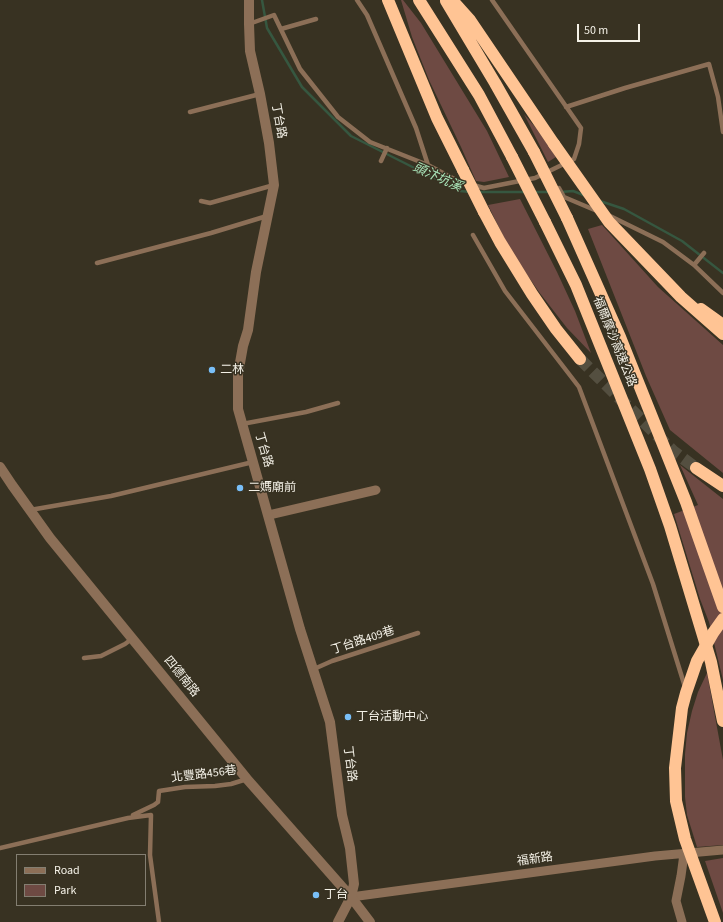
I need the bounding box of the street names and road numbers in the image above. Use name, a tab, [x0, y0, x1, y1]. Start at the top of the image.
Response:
street label: 丁台路	[268, 102, 288, 140]
street label: 福爾摩沙高速公路	[589, 295, 639, 389]
street label: 丁台路	[251, 431, 275, 469]
street label: 丁台路409巷	[329, 624, 397, 658]
street label: 四德南路	[160, 654, 202, 700]
street label: 丁台路	[340, 745, 358, 783]
street label: 北豐路456巷	[170, 764, 238, 786]
street label: 福新路	[516, 850, 554, 870]

